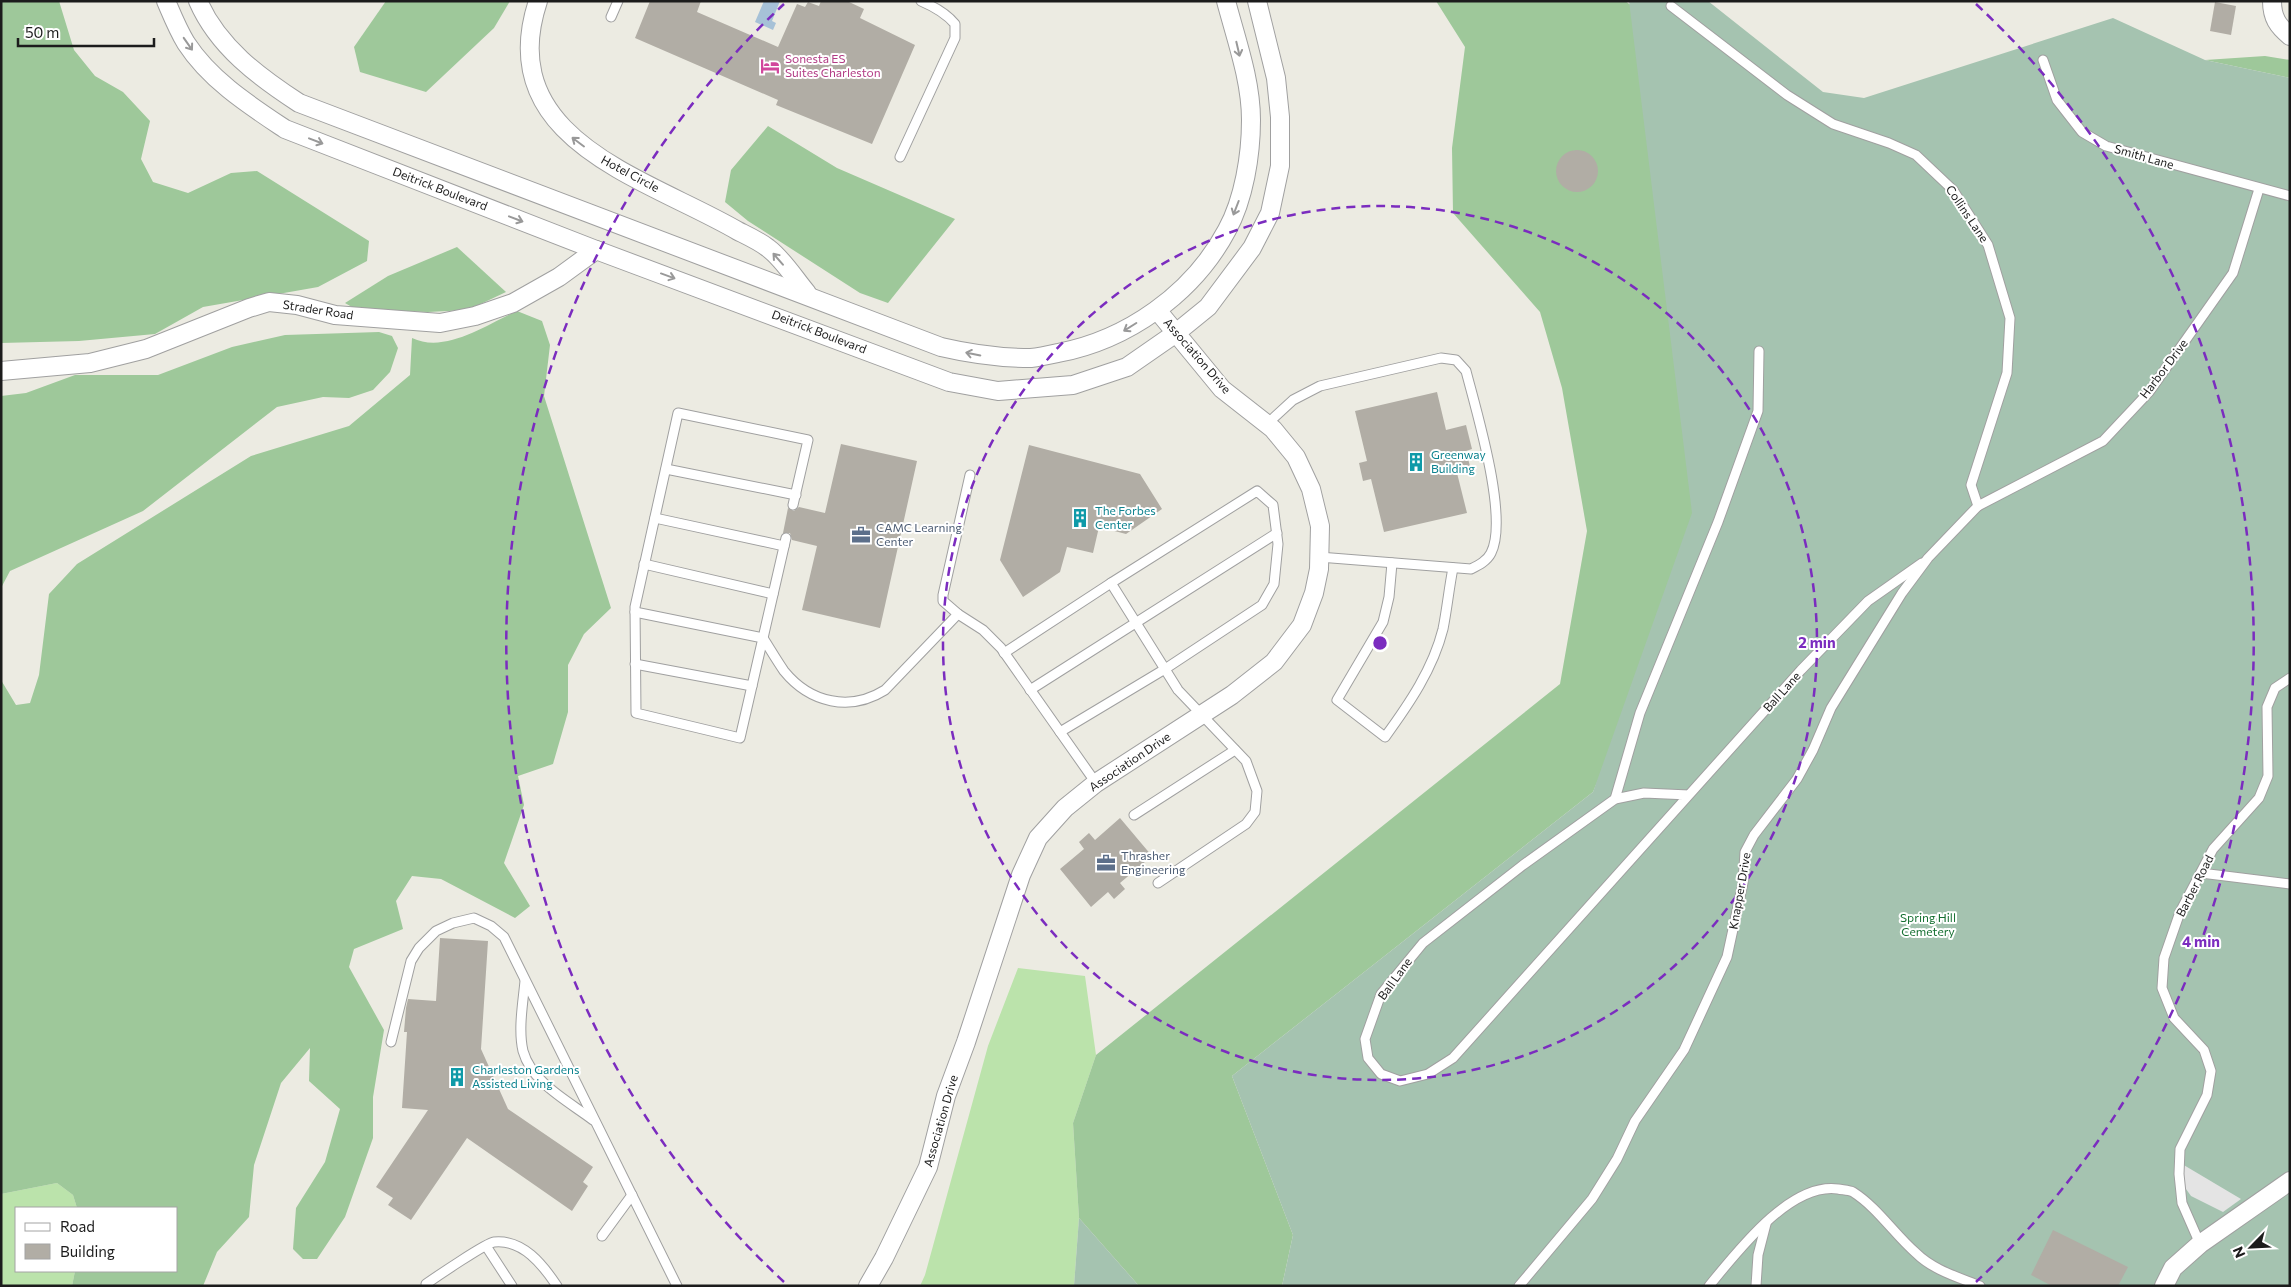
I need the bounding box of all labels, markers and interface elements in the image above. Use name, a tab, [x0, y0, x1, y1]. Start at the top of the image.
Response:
scale bar	[18, 15, 154, 47]
text: 50 m	[25, 23, 59, 41]
one-way arrow	[183, 37, 194, 51]
one-way arrow	[1234, 40, 1243, 56]
place label: Sonesta ES Suites Charleston	[785, 51, 881, 79]
hotel icon: Sonesta ES Suites Charleston	[759, 55, 781, 77]
one-way arrow	[308, 137, 323, 146]
one-way arrow	[571, 137, 585, 147]
street label: Smith Lane	[2113, 141, 2176, 171]
street label: Hotel Circle	[599, 152, 662, 194]
street label: Deitrick Boulevard	[391, 164, 490, 213]
street label: Collins Lane	[1944, 182, 1992, 245]
one-way arrow	[1231, 200, 1240, 215]
one-way arrow	[508, 215, 523, 224]
one-way arrow	[772, 252, 783, 265]
one-way arrow	[660, 272, 675, 281]
street label: Strader Road	[282, 297, 354, 322]
street label: Deitrick Boulevard	[770, 307, 869, 356]
street label: Association Drive	[1161, 315, 1234, 396]
one-way arrow	[1124, 323, 1138, 333]
street label: Harbor Drive	[2136, 336, 2190, 401]
one-way arrow	[966, 348, 982, 358]
place label: Greenway Building	[1431, 447, 1486, 475]
building icon: Greenway Building	[1405, 451, 1427, 473]
place label: The Forbes Center	[1095, 503, 1156, 531]
building icon: The Forbes Center	[1069, 507, 1091, 529]
place label: CAMC Learning Center	[876, 520, 962, 548]
office icon: CAMC Learning Center	[850, 524, 872, 546]
text: 2 min	[1798, 633, 1836, 651]
centre of rings	[1371, 634, 1389, 652]
street label: Ball Lane	[1760, 669, 1803, 714]
street label: Association Drive	[1086, 729, 1173, 794]
place label: Thrasher Engineering	[1121, 848, 1186, 876]
street label: Knapper Drive	[1725, 851, 1753, 930]
office icon: Thrasher Engineering	[1095, 852, 1117, 874]
street label: Barber Road	[2173, 852, 2216, 919]
park label: Spring Hill Cemetery	[1900, 910, 1956, 938]
text: 4 min	[2182, 932, 2220, 950]
street label: Ball Lane	[1374, 955, 1414, 1002]
place label: Charleston Gardens Assisted Living	[472, 1062, 579, 1090]
building icon: Charleston Gardens Assisted Living	[446, 1066, 468, 1088]
street label: Association Drive	[920, 1073, 960, 1168]
legend	[15, 1207, 178, 1272]
text: Road	[60, 1217, 95, 1235]
north arrow	[2226, 1222, 2276, 1272]
text: Building	[60, 1242, 115, 1260]
text: N	[2229, 1244, 2249, 1261]

